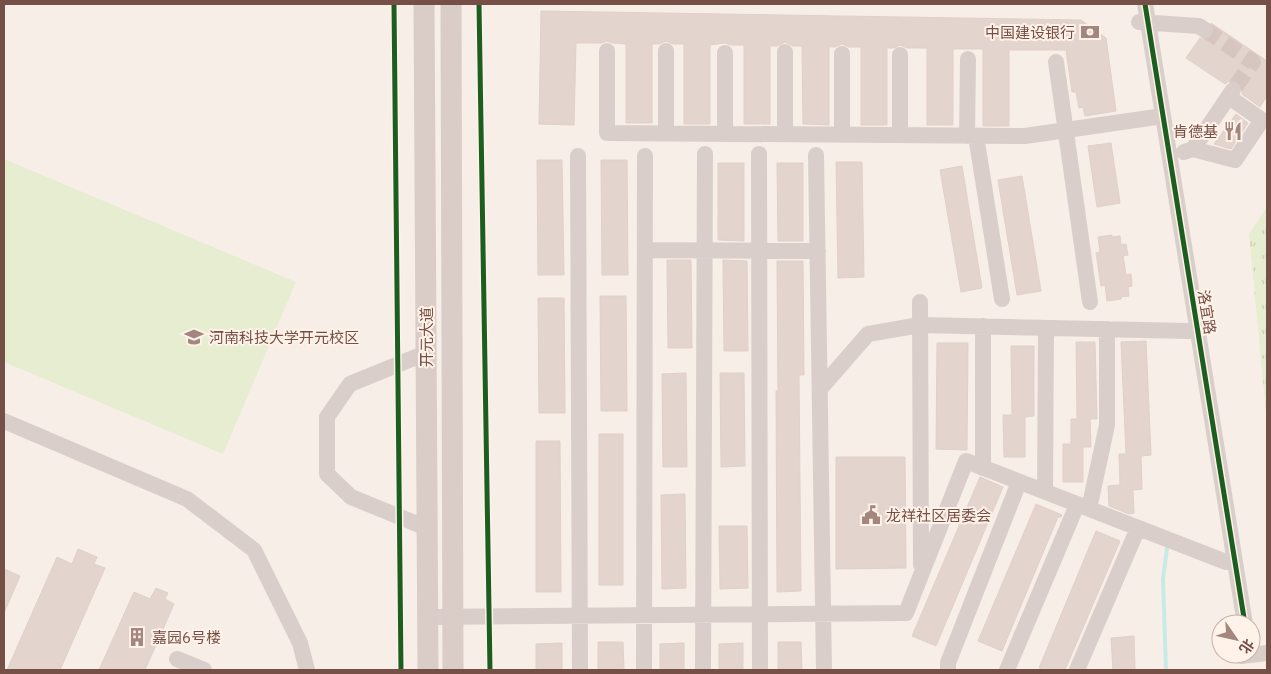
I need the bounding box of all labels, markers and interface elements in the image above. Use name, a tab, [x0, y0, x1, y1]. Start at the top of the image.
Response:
bank icon: 中国建设银行	[1079, 21, 1101, 43]
place label: 中国建设银行	[985, 23, 1075, 42]
restaurant icon: 肯德基	[1222, 120, 1244, 142]
place label: 肯德基	[1173, 122, 1218, 141]
street label: 洛宜路	[1194, 288, 1220, 336]
street label: 开元大道	[417, 307, 436, 367]
school or university icon: 河南科技大学开元校区	[183, 326, 205, 348]
place label: 河南科技大学开元校区	[209, 328, 359, 347]
public building icon: 龙祥社区居委会	[860, 504, 882, 526]
place label: 龙祥社区居委会	[886, 506, 991, 525]
north arrow	[1211, 614, 1261, 664]
building icon: 嘉园6号楼	[126, 626, 148, 648]
place label: 嘉园6号楼	[152, 628, 221, 647]
text: 北	[1235, 635, 1258, 657]

